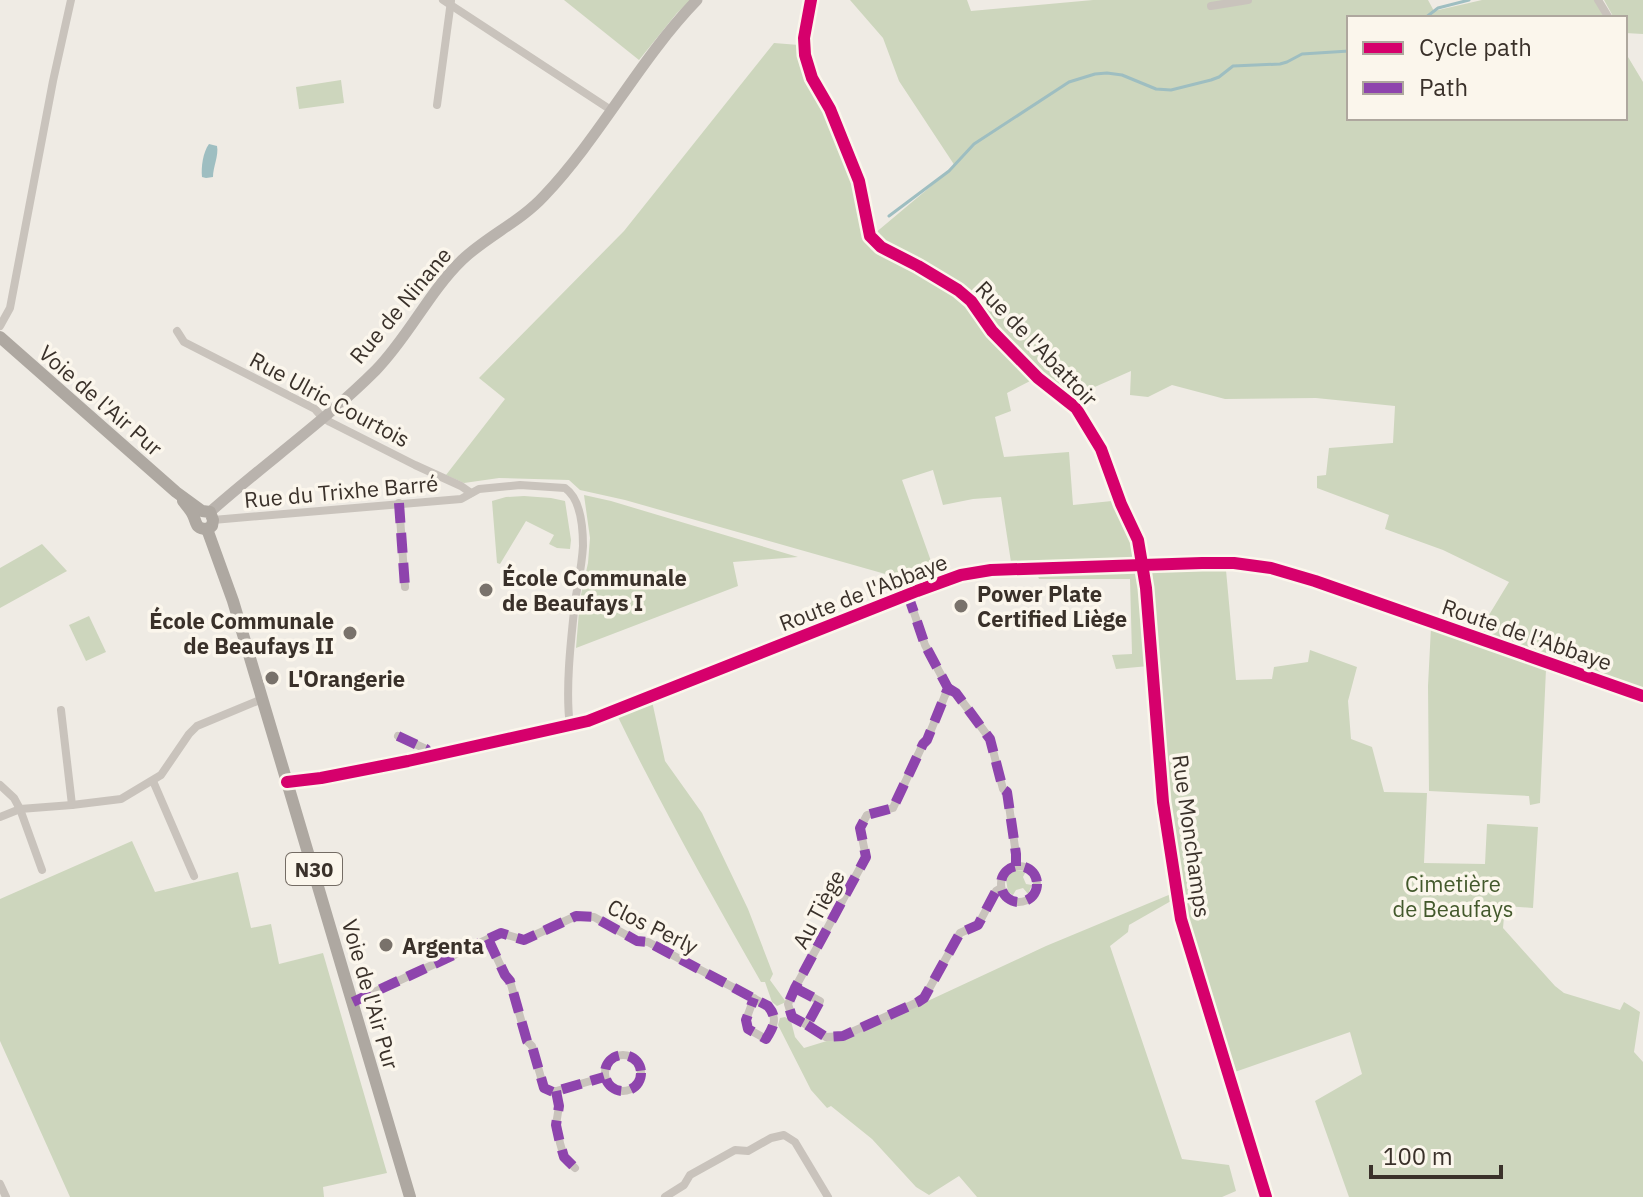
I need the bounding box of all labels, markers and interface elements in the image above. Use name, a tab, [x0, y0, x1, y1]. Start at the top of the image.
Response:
legend	[1347, 16, 1627, 120]
text: Cycle path	[1419, 31, 1532, 63]
text: Path	[1419, 71, 1468, 103]
street label: Rue de Ninane	[343, 241, 457, 369]
street label: Rue de l'Abattoir	[970, 274, 1104, 412]
street label: Voie de l'Air Pur	[33, 338, 169, 462]
street label: Rue Ulric Courtois	[245, 345, 415, 453]
street label: Rue du Trixhe Barré	[243, 468, 439, 514]
street label: Route de l'Abbaye	[775, 547, 951, 637]
place label: École Communale de Beaufays I	[502, 563, 687, 617]
place label: Power Plate Certified Liège	[977, 579, 1127, 633]
marker: École Communale de Beaufays I	[477, 581, 495, 599]
street label: Route de l'Abbaye	[1438, 591, 1616, 677]
marker: Power Plate Certified Liège	[952, 597, 970, 615]
place label: École Communale de Beaufays II	[149, 606, 334, 660]
marker: École Communale de Beaufays II	[341, 624, 359, 642]
place label: L'Orangerie	[288, 664, 405, 693]
marker: L'Orangerie	[263, 669, 281, 687]
street label: Rue Monchamps	[1166, 753, 1218, 919]
road number: N30	[286, 853, 342, 885]
street label: Au Tiège	[785, 864, 851, 954]
park label: Cimetière de Beaufays	[1392, 869, 1514, 923]
street label: Clos Perly	[603, 892, 703, 960]
street label: Voie de l'Air Pur	[336, 916, 406, 1072]
place label: Argenta	[402, 931, 484, 960]
marker: Argenta	[377, 936, 395, 954]
scale bar	[1371, 1129, 1501, 1179]
text: 100 m	[1383, 1140, 1453, 1172]

